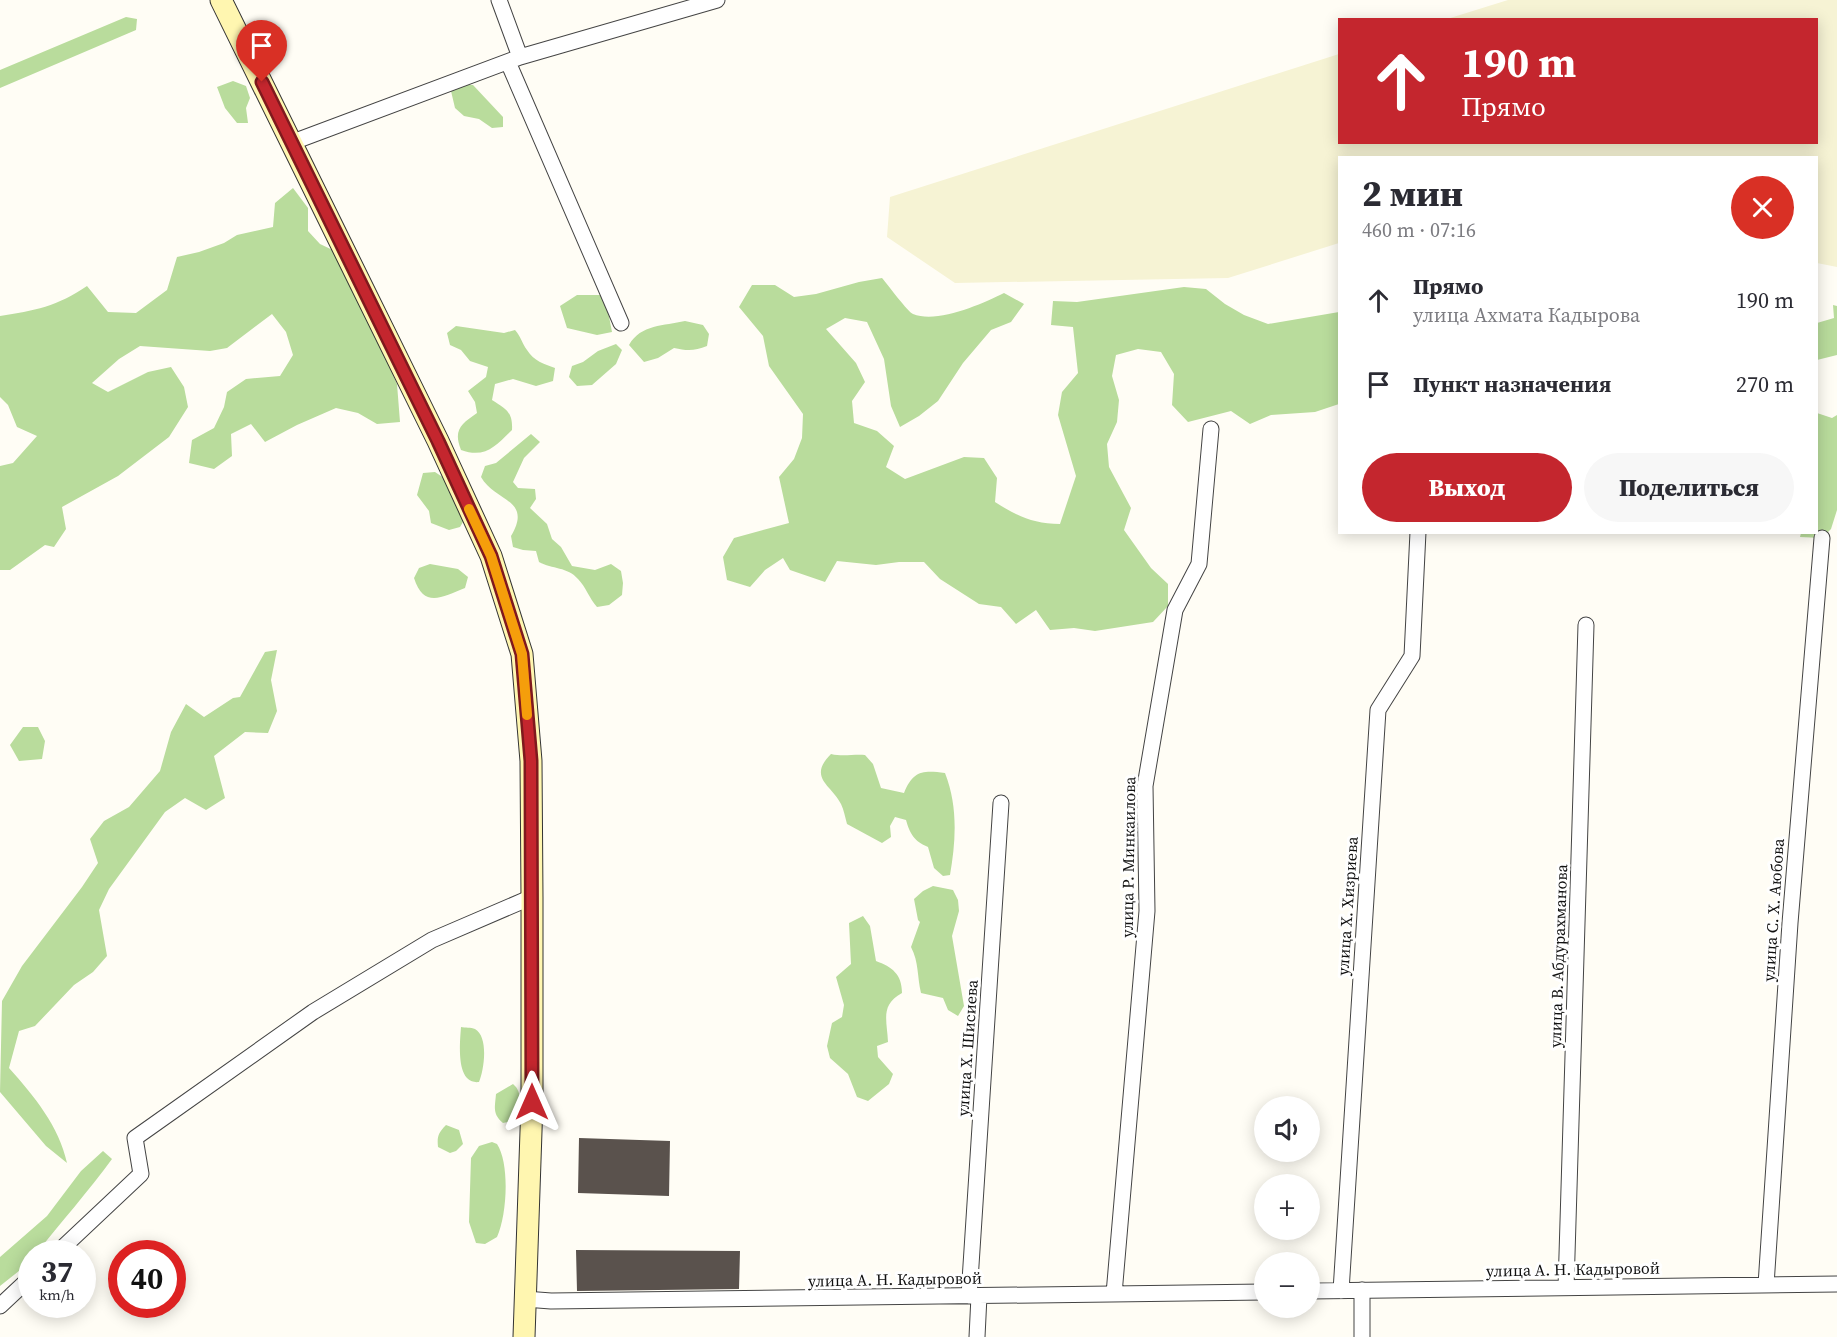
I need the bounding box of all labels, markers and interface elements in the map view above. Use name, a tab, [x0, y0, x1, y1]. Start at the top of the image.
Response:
pin	[236, 20, 287, 82]
icon: arrive	[245, 29, 278, 62]
text: 190 m	[1461, 33, 1576, 91]
icon: ahead	[1362, 42, 1440, 120]
text: Прямо	[1461, 88, 1546, 125]
text: 2 мин	[1362, 169, 1463, 218]
button: close	[1731, 176, 1794, 239]
text: 460 m · 07:16	[1362, 216, 1476, 244]
text: Прямо	[1413, 271, 1483, 301]
icon: ahead	[1362, 284, 1395, 317]
text: 190 m	[1736, 285, 1794, 315]
text: улица Ахмата Кадырова	[1413, 301, 1640, 329]
icon: arrive	[1362, 368, 1395, 401]
text: Пункт назначения	[1413, 369, 1611, 399]
text: 270 m	[1736, 369, 1794, 399]
button: Выход	[1362, 453, 1572, 522]
button: Поделиться	[1584, 453, 1794, 522]
street label: улица Р. Минкаилова	[1116, 775, 1140, 938]
street label: улица Х. Хизриева	[1331, 835, 1363, 976]
street label: улица С. Х. Аюбова	[1757, 837, 1789, 982]
street label: улица В. Абдурахманова	[1544, 863, 1572, 1048]
street label: улица Х. Шисиева	[951, 978, 983, 1117]
position arrow	[500, 1070, 564, 1134]
map controls	[1254, 1096, 1320, 1318]
button: sound	[1254, 1096, 1320, 1162]
button: +	[1254, 1174, 1320, 1240]
speed limit sign: 40	[108, 1240, 186, 1318]
text: 37	[41, 1251, 73, 1292]
button: −	[1254, 1252, 1320, 1318]
street label: улица А. Н. Кадыровой	[1486, 1256, 1660, 1282]
street label: улица А. Н. Кадыровой	[808, 1266, 982, 1292]
text: km/h	[39, 1284, 75, 1305]

